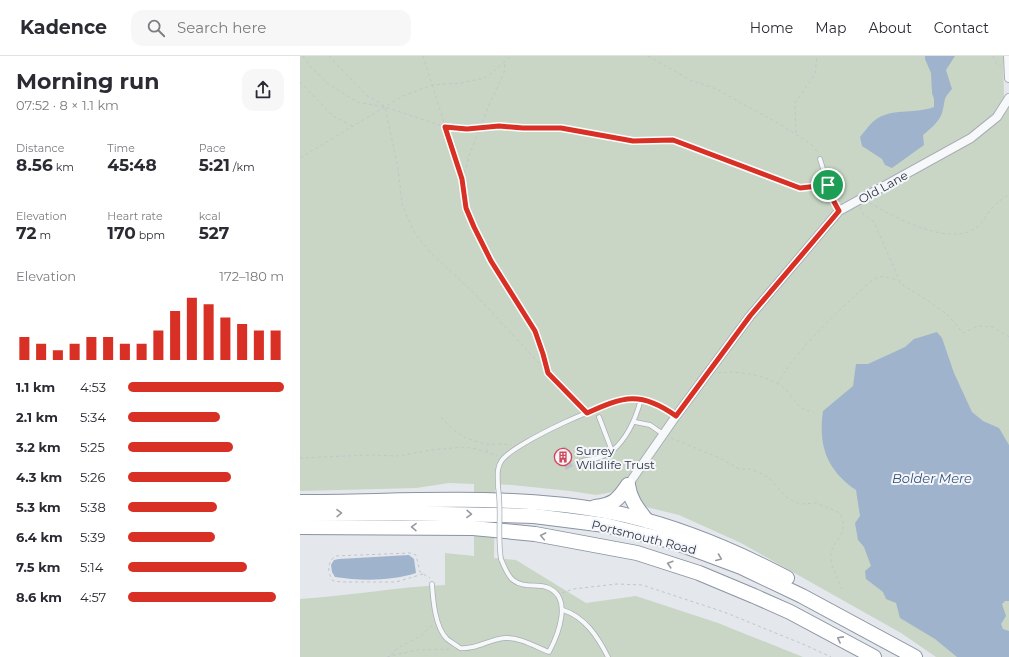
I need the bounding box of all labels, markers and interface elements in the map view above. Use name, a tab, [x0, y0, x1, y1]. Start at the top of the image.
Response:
search box	[131, 10, 411, 46]
text: Kadence	[20, 16, 107, 39]
icon: search	[145, 17, 167, 39]
text: Search here	[177, 18, 266, 37]
text: Home	[750, 19, 793, 37]
text: Map	[815, 19, 846, 37]
text: About	[868, 19, 912, 37]
text: Contact	[934, 19, 989, 37]
text: Morning run	[16, 68, 159, 95]
button: share	[242, 69, 284, 111]
text: 07:52 · 8 × 1.1 km	[16, 97, 119, 113]
text: Distance	[16, 141, 64, 155]
text: Time	[107, 141, 135, 155]
text: Pace	[199, 141, 226, 155]
text: 8.56	[16, 155, 53, 175]
text: 45:48	[107, 155, 157, 175]
text: 5:21	[199, 155, 230, 175]
text: km	[53, 160, 74, 174]
text: /km	[230, 160, 255, 174]
street label: Old Lane	[856, 167, 910, 207]
pin	[811, 168, 845, 202]
icon: arrive	[817, 174, 839, 196]
text: Elevation	[16, 209, 67, 223]
text: Heart rate	[107, 209, 163, 223]
text: kcal	[199, 209, 221, 223]
text: 72	[16, 223, 37, 243]
text: 170	[107, 223, 136, 243]
text: 527	[199, 223, 229, 243]
text: m	[37, 228, 51, 242]
text: bpm	[136, 228, 165, 242]
text: Elevation	[16, 268, 76, 284]
text: 172–180 m	[219, 268, 284, 284]
text: 1.1 km	[16, 379, 55, 395]
text: 4:53	[80, 379, 106, 395]
text: 2.1 km	[16, 409, 58, 425]
text: 5:34	[80, 409, 106, 425]
text: 3.2 km	[16, 439, 61, 455]
text: 5:25	[80, 439, 105, 455]
place label: Surrey Wildlife Trust	[576, 443, 655, 472]
building icon: Surrey Wildlife Trust	[553, 447, 573, 467]
text: 4.3 km	[16, 469, 62, 485]
text: 5:26	[80, 469, 105, 485]
water label: Bolder Mere	[892, 470, 972, 486]
text: 5.3 km	[16, 499, 61, 515]
text: 5:38	[80, 499, 106, 515]
one-way arrow	[336, 509, 342, 517]
one-way arrow	[466, 510, 472, 519]
street label: Portsmouth Road	[590, 517, 698, 557]
one-way arrow	[411, 523, 417, 531]
text: 6.4 km	[16, 529, 63, 545]
text: 5:39	[80, 529, 105, 545]
one-way arrow	[540, 532, 546, 540]
one-way arrow	[716, 554, 723, 562]
text: 7.5 km	[16, 559, 60, 575]
text: 5:14	[80, 559, 103, 575]
one-way arrow	[667, 560, 674, 569]
text: 8.6 km	[16, 589, 62, 605]
text: 4:57	[80, 589, 106, 605]
one-way arrow	[837, 636, 844, 643]

